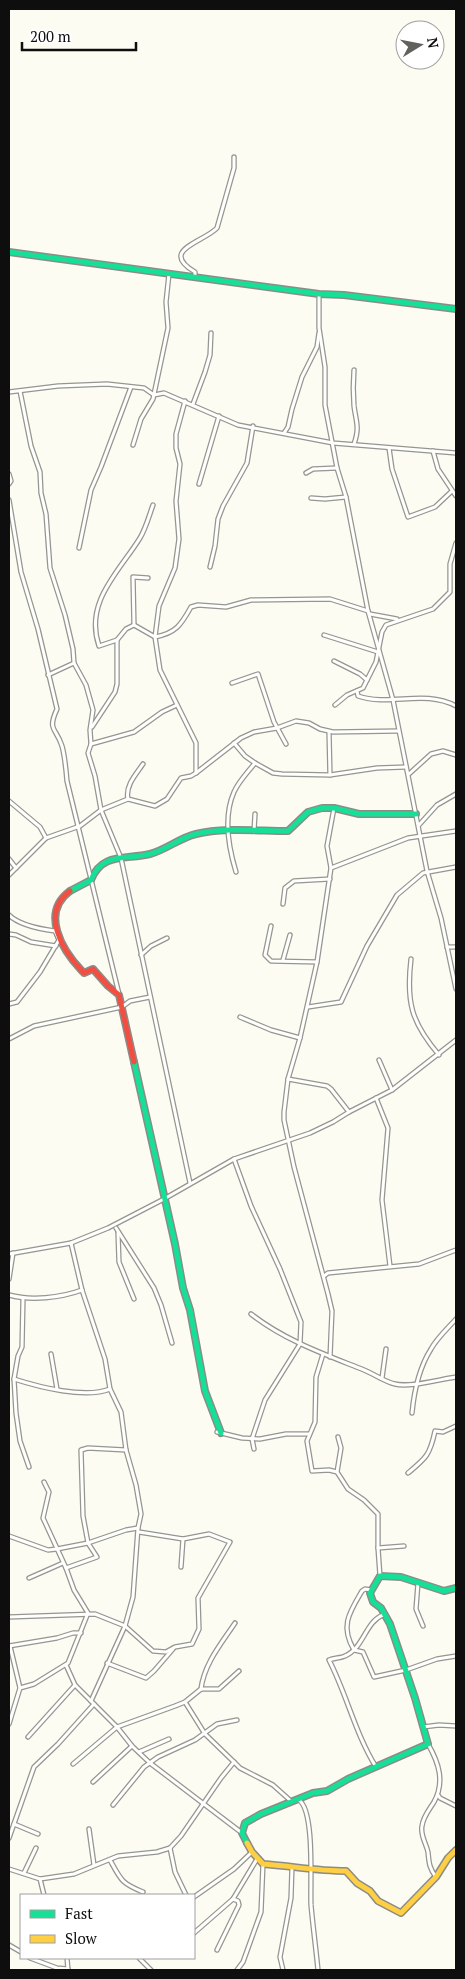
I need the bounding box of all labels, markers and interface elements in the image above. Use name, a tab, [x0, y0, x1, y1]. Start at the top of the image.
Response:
scale bar	[22, 20, 136, 52]
north arrow	[395, 20, 445, 70]
text: 200 m	[30, 26, 71, 46]
text: N	[423, 36, 444, 50]
legend	[20, 1894, 195, 1959]
text: Fast	[65, 1903, 93, 1923]
text: Slow	[65, 1928, 98, 1948]

